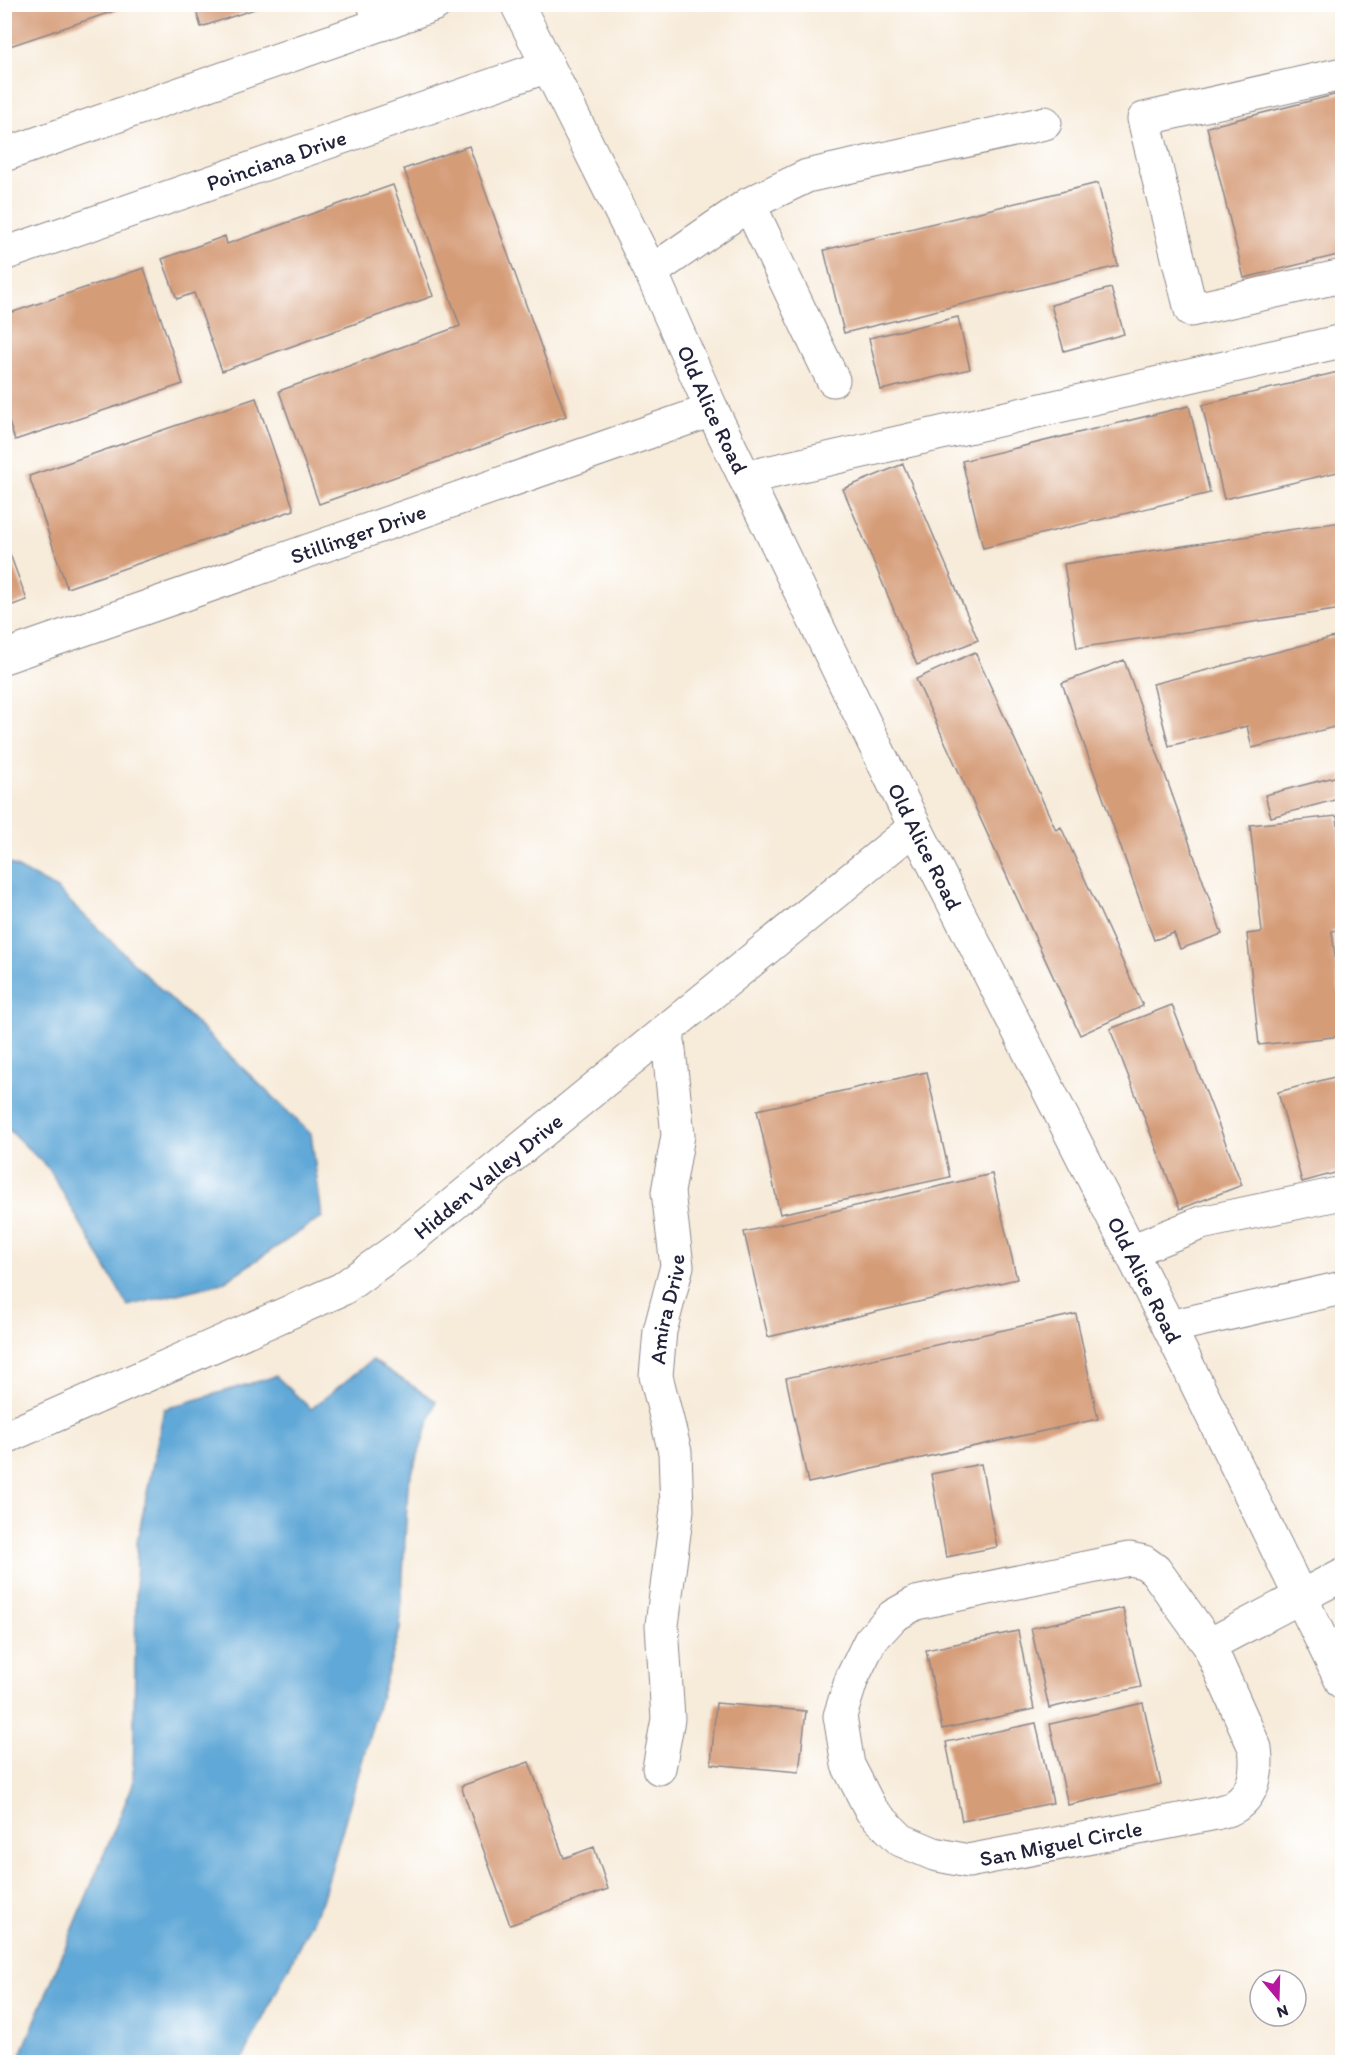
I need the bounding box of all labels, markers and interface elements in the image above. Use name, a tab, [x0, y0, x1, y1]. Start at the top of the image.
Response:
street label: Poinciana Drive	[203, 123, 350, 197]
street label: Old Alice Road	[671, 341, 754, 478]
street label: Stillinger Drive	[287, 497, 430, 570]
street label: Old Alice Road	[882, 778, 968, 914]
street label: Hidden Valley Drive	[408, 1107, 568, 1245]
street label: Old Alice Road	[1102, 1212, 1188, 1348]
street label: Amira Drive	[644, 1253, 690, 1366]
street label: San Miguel Circle	[977, 1814, 1145, 1872]
north arrow	[1248, 1968, 1308, 2028]
text: N	[1275, 2001, 1291, 2022]

